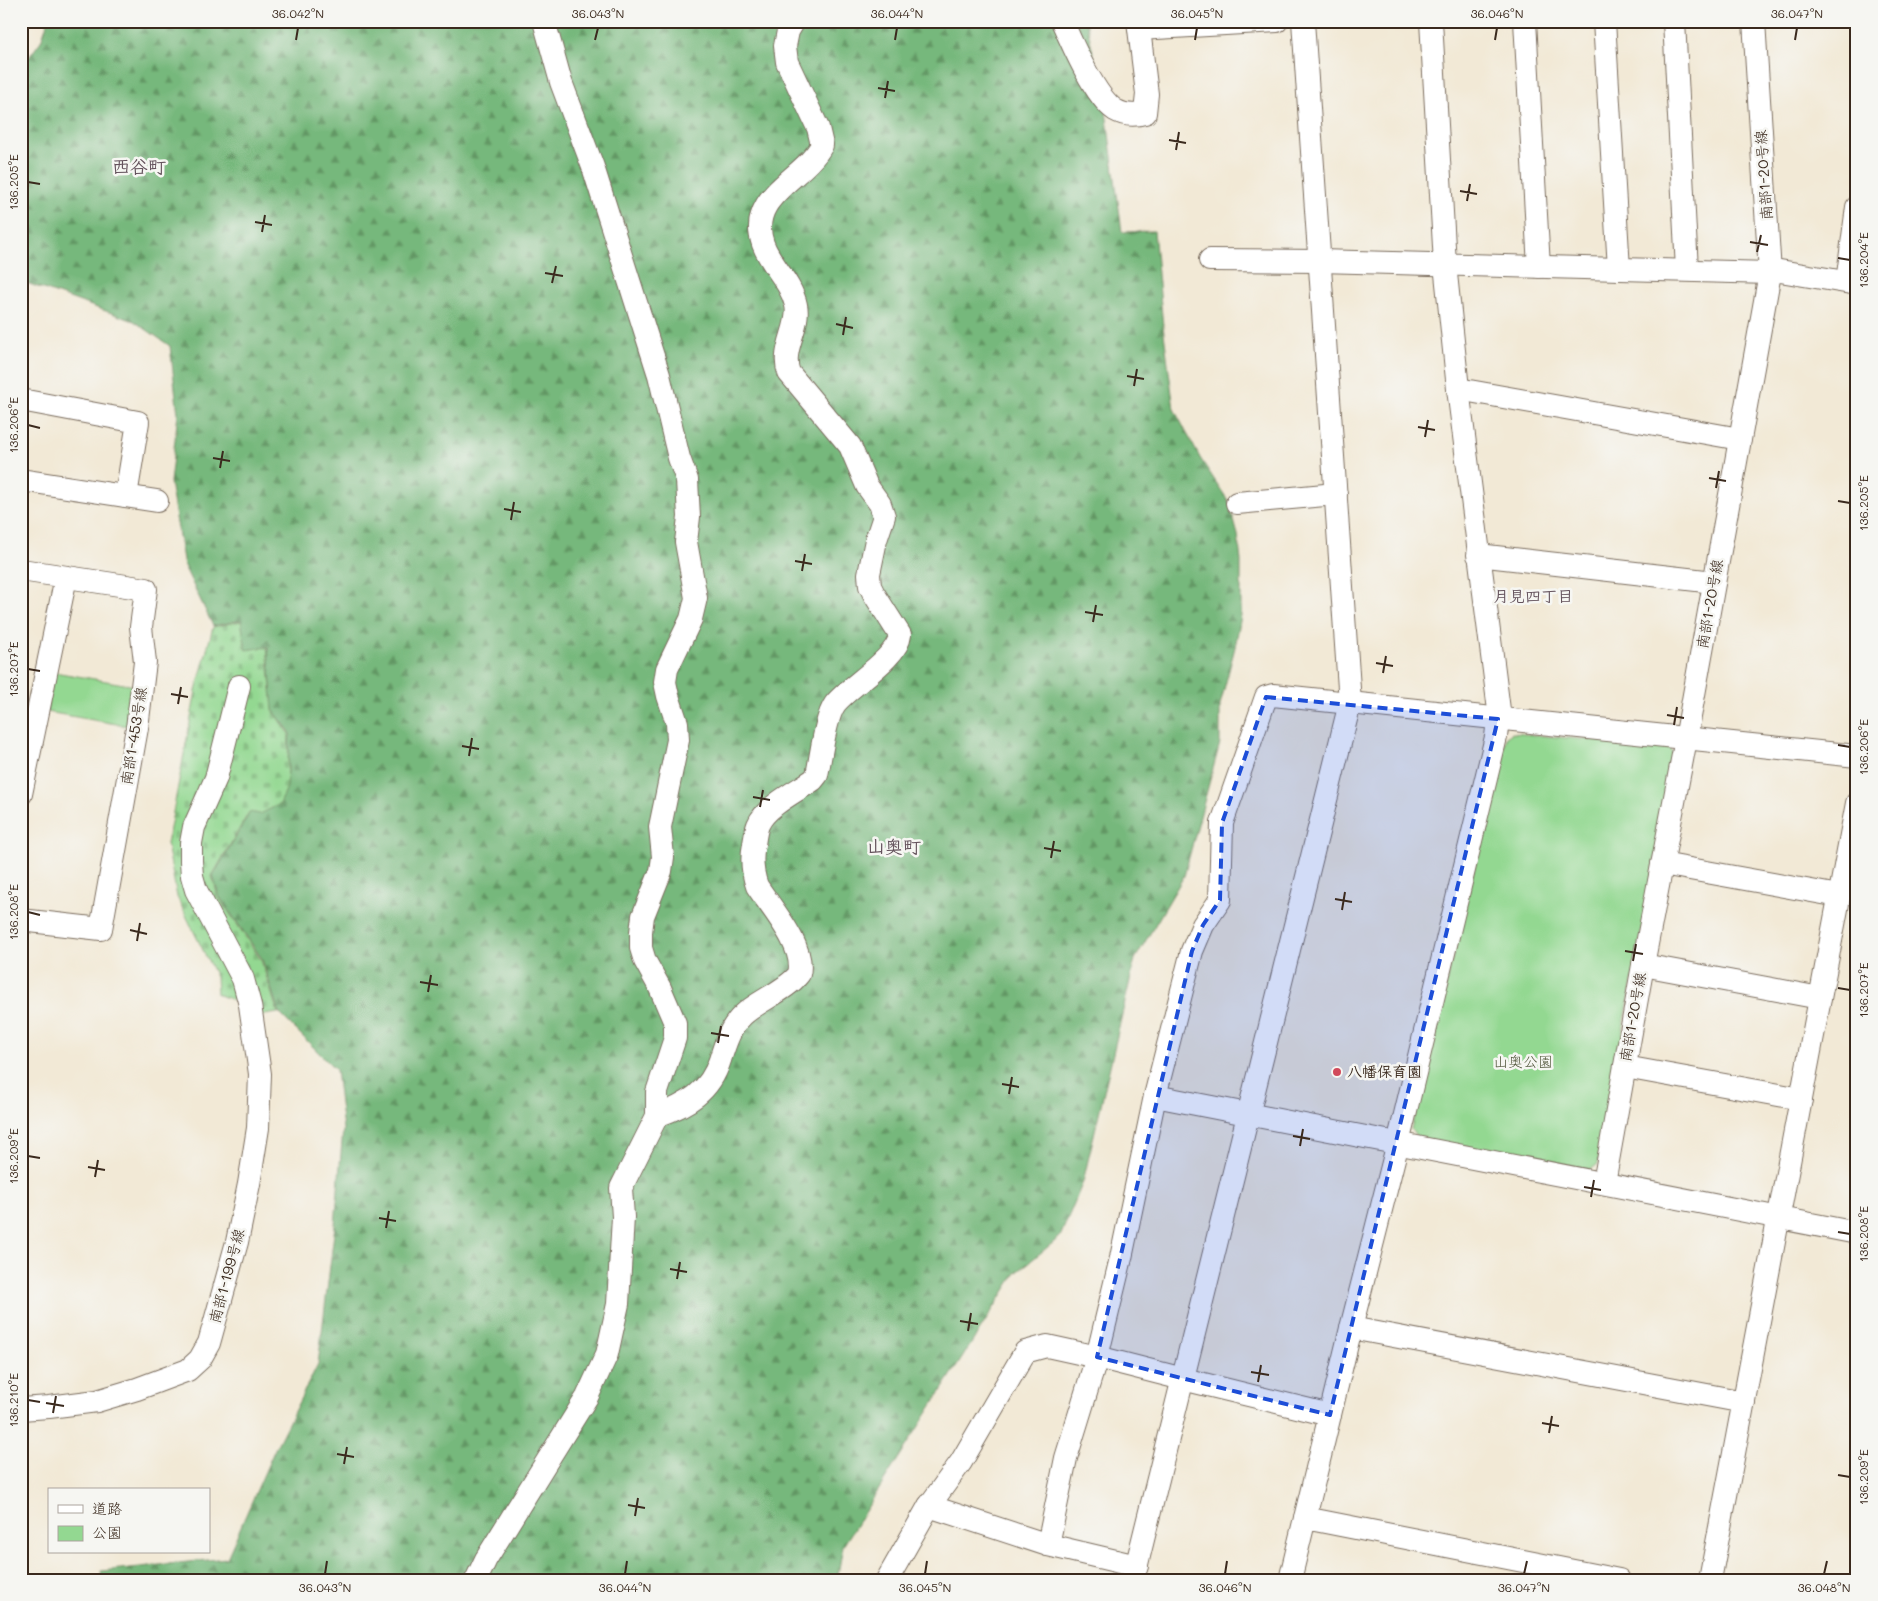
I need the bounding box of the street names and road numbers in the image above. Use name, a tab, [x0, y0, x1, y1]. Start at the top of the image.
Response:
street label: 南部1-20号線	[1750, 129, 1776, 221]
street label: 南部1-20号線	[1691, 557, 1727, 650]
street label: 南部1-453号線	[115, 685, 151, 786]
street label: 南部1-20号線	[1614, 970, 1650, 1063]
street label: 南部1-199号線	[204, 1226, 248, 1325]

